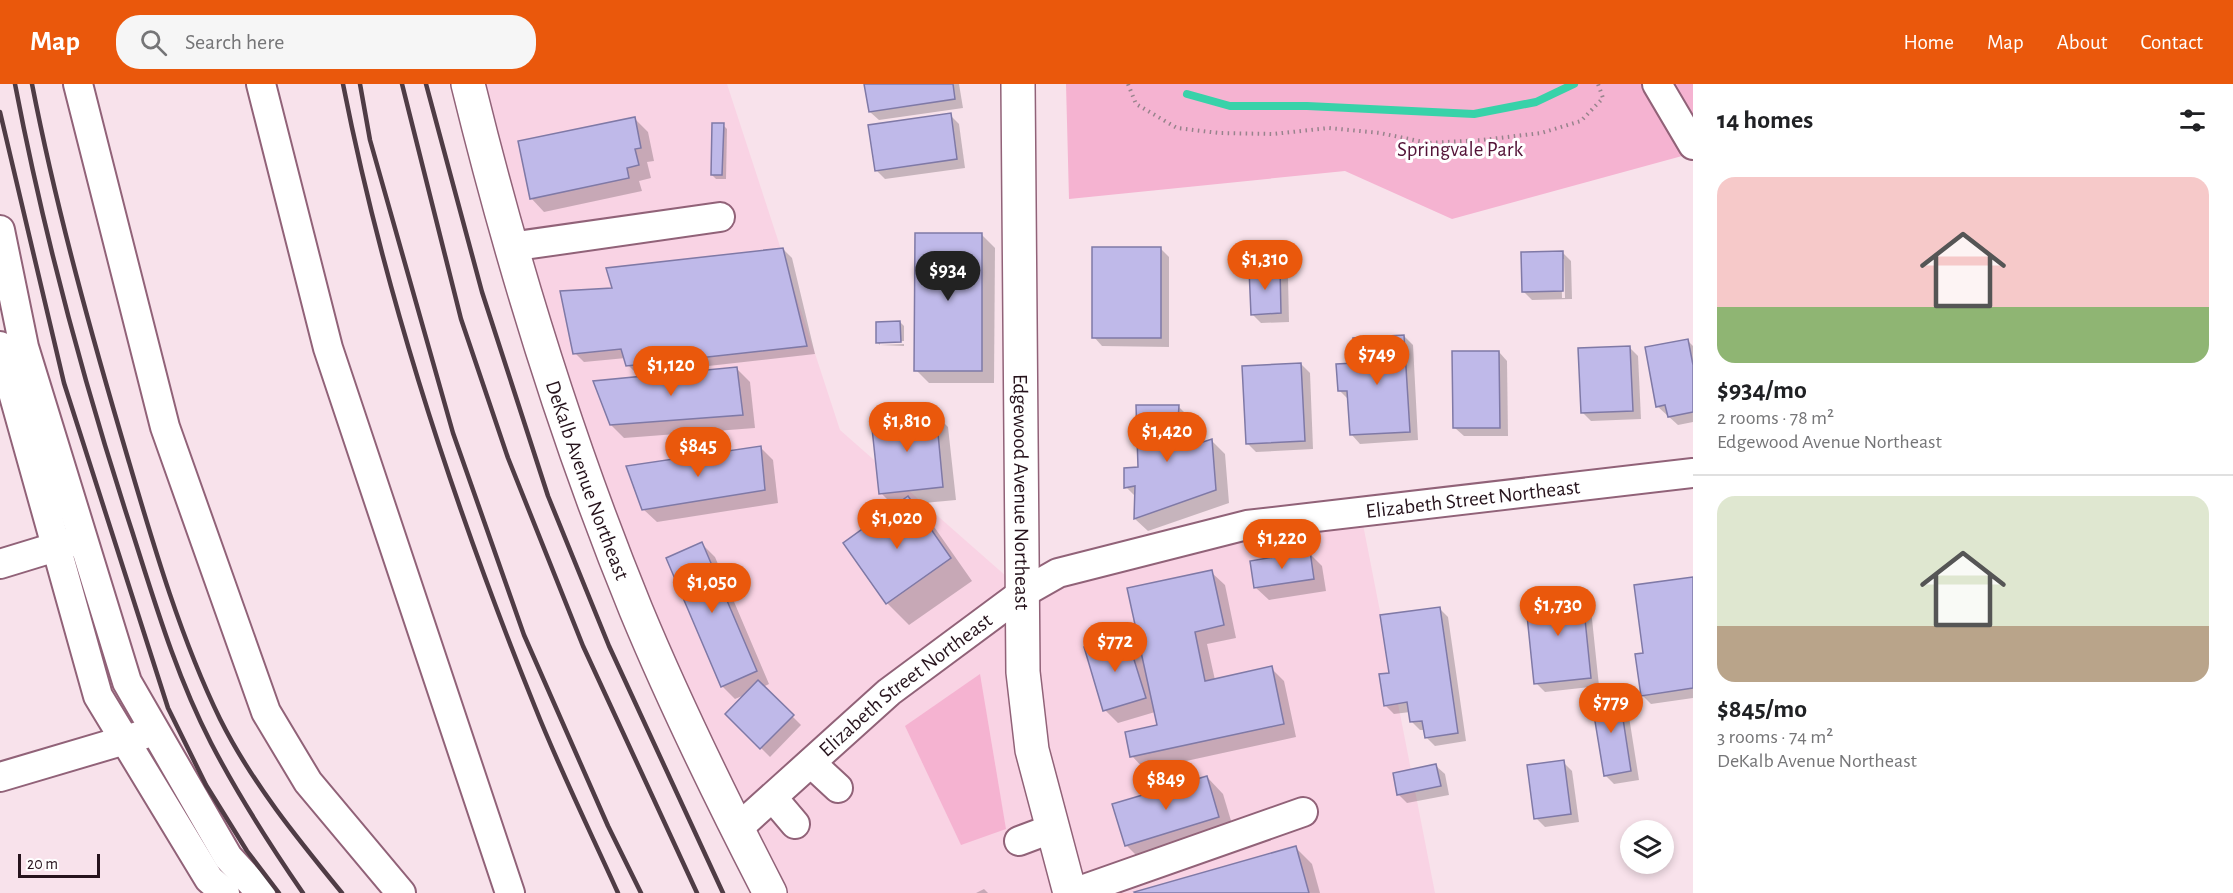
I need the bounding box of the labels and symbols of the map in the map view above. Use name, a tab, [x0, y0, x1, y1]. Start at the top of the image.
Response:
park label: Springvale Park	[1397, 139, 1523, 160]
pin: $1,310	[1216, 240, 1314, 291]
pin: $934	[912, 251, 984, 302]
pin: $749	[1341, 335, 1413, 386]
pin: $1,120	[622, 346, 720, 397]
street label: Edgewood Avenue Northeast	[1009, 374, 1032, 611]
street label: DeKalb Avenue Northeast	[542, 378, 633, 583]
pin: $1,810	[858, 402, 956, 453]
pin: $1,420	[1118, 412, 1216, 463]
pin: $845	[662, 427, 734, 478]
street label: Elizabeth Street Northeast	[1365, 476, 1582, 522]
pin: $1,020	[848, 499, 946, 550]
pin: $1,220	[1233, 519, 1331, 570]
pin: $1,050	[663, 563, 761, 614]
pin: $1,730	[1509, 586, 1607, 637]
street label: Elizabeth Street Northeast	[815, 609, 996, 761]
pin: $772	[1079, 622, 1151, 673]
pin: $779	[1575, 683, 1647, 734]
pin: $849	[1130, 760, 1202, 811]
scale bar	[18, 851, 100, 878]

